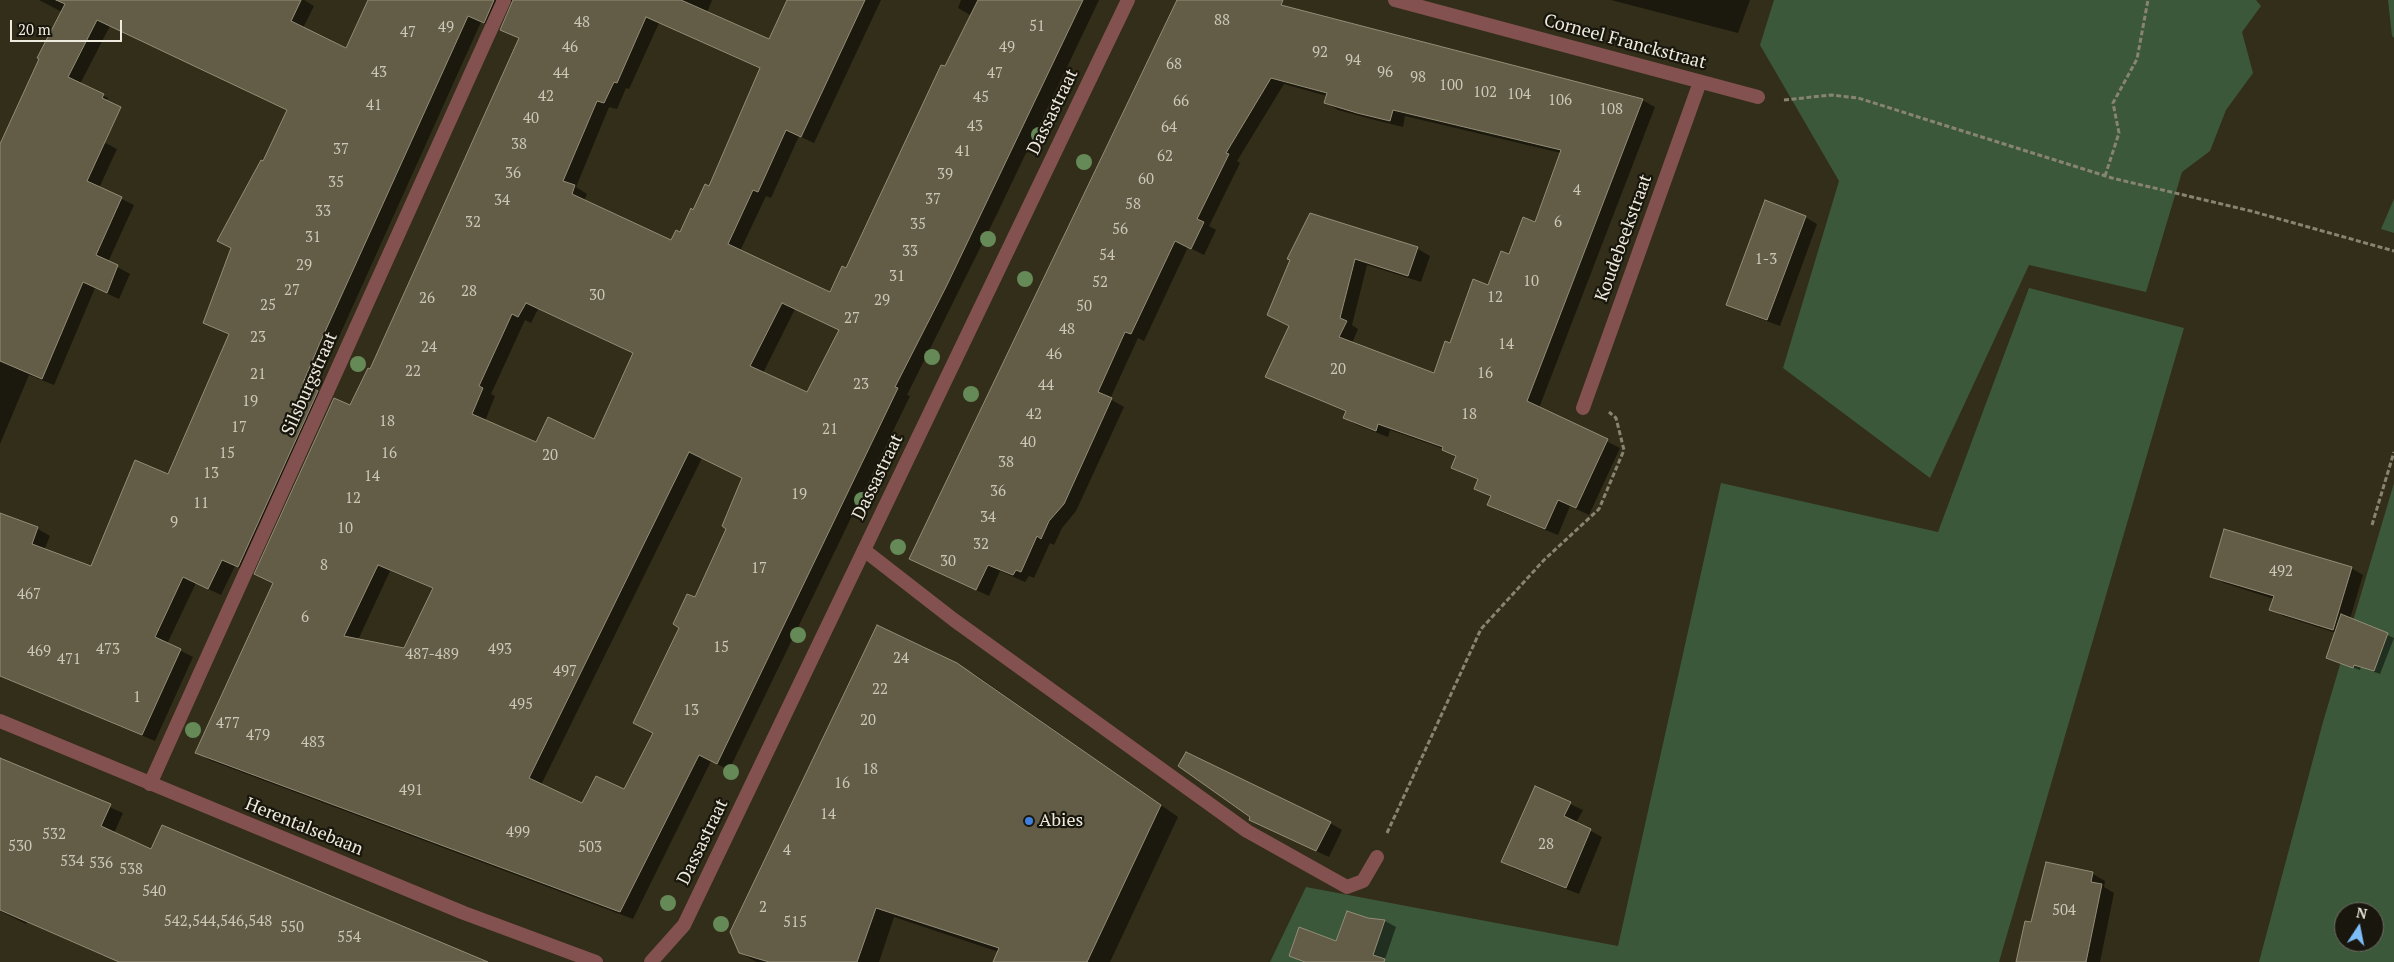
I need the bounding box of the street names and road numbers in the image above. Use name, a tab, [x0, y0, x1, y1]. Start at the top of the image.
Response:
street label: Corneel Franckstraat	[1542, 10, 1708, 74]
street label: Dassastraat	[1023, 66, 1083, 158]
street label: Koudebeekstraat	[1591, 172, 1657, 304]
street label: Silsburgstraat	[278, 329, 342, 439]
street label: Dassastraat	[848, 431, 908, 523]
street label: Herentalsebaan	[242, 793, 366, 861]
street label: Dassastraat	[673, 796, 733, 888]

